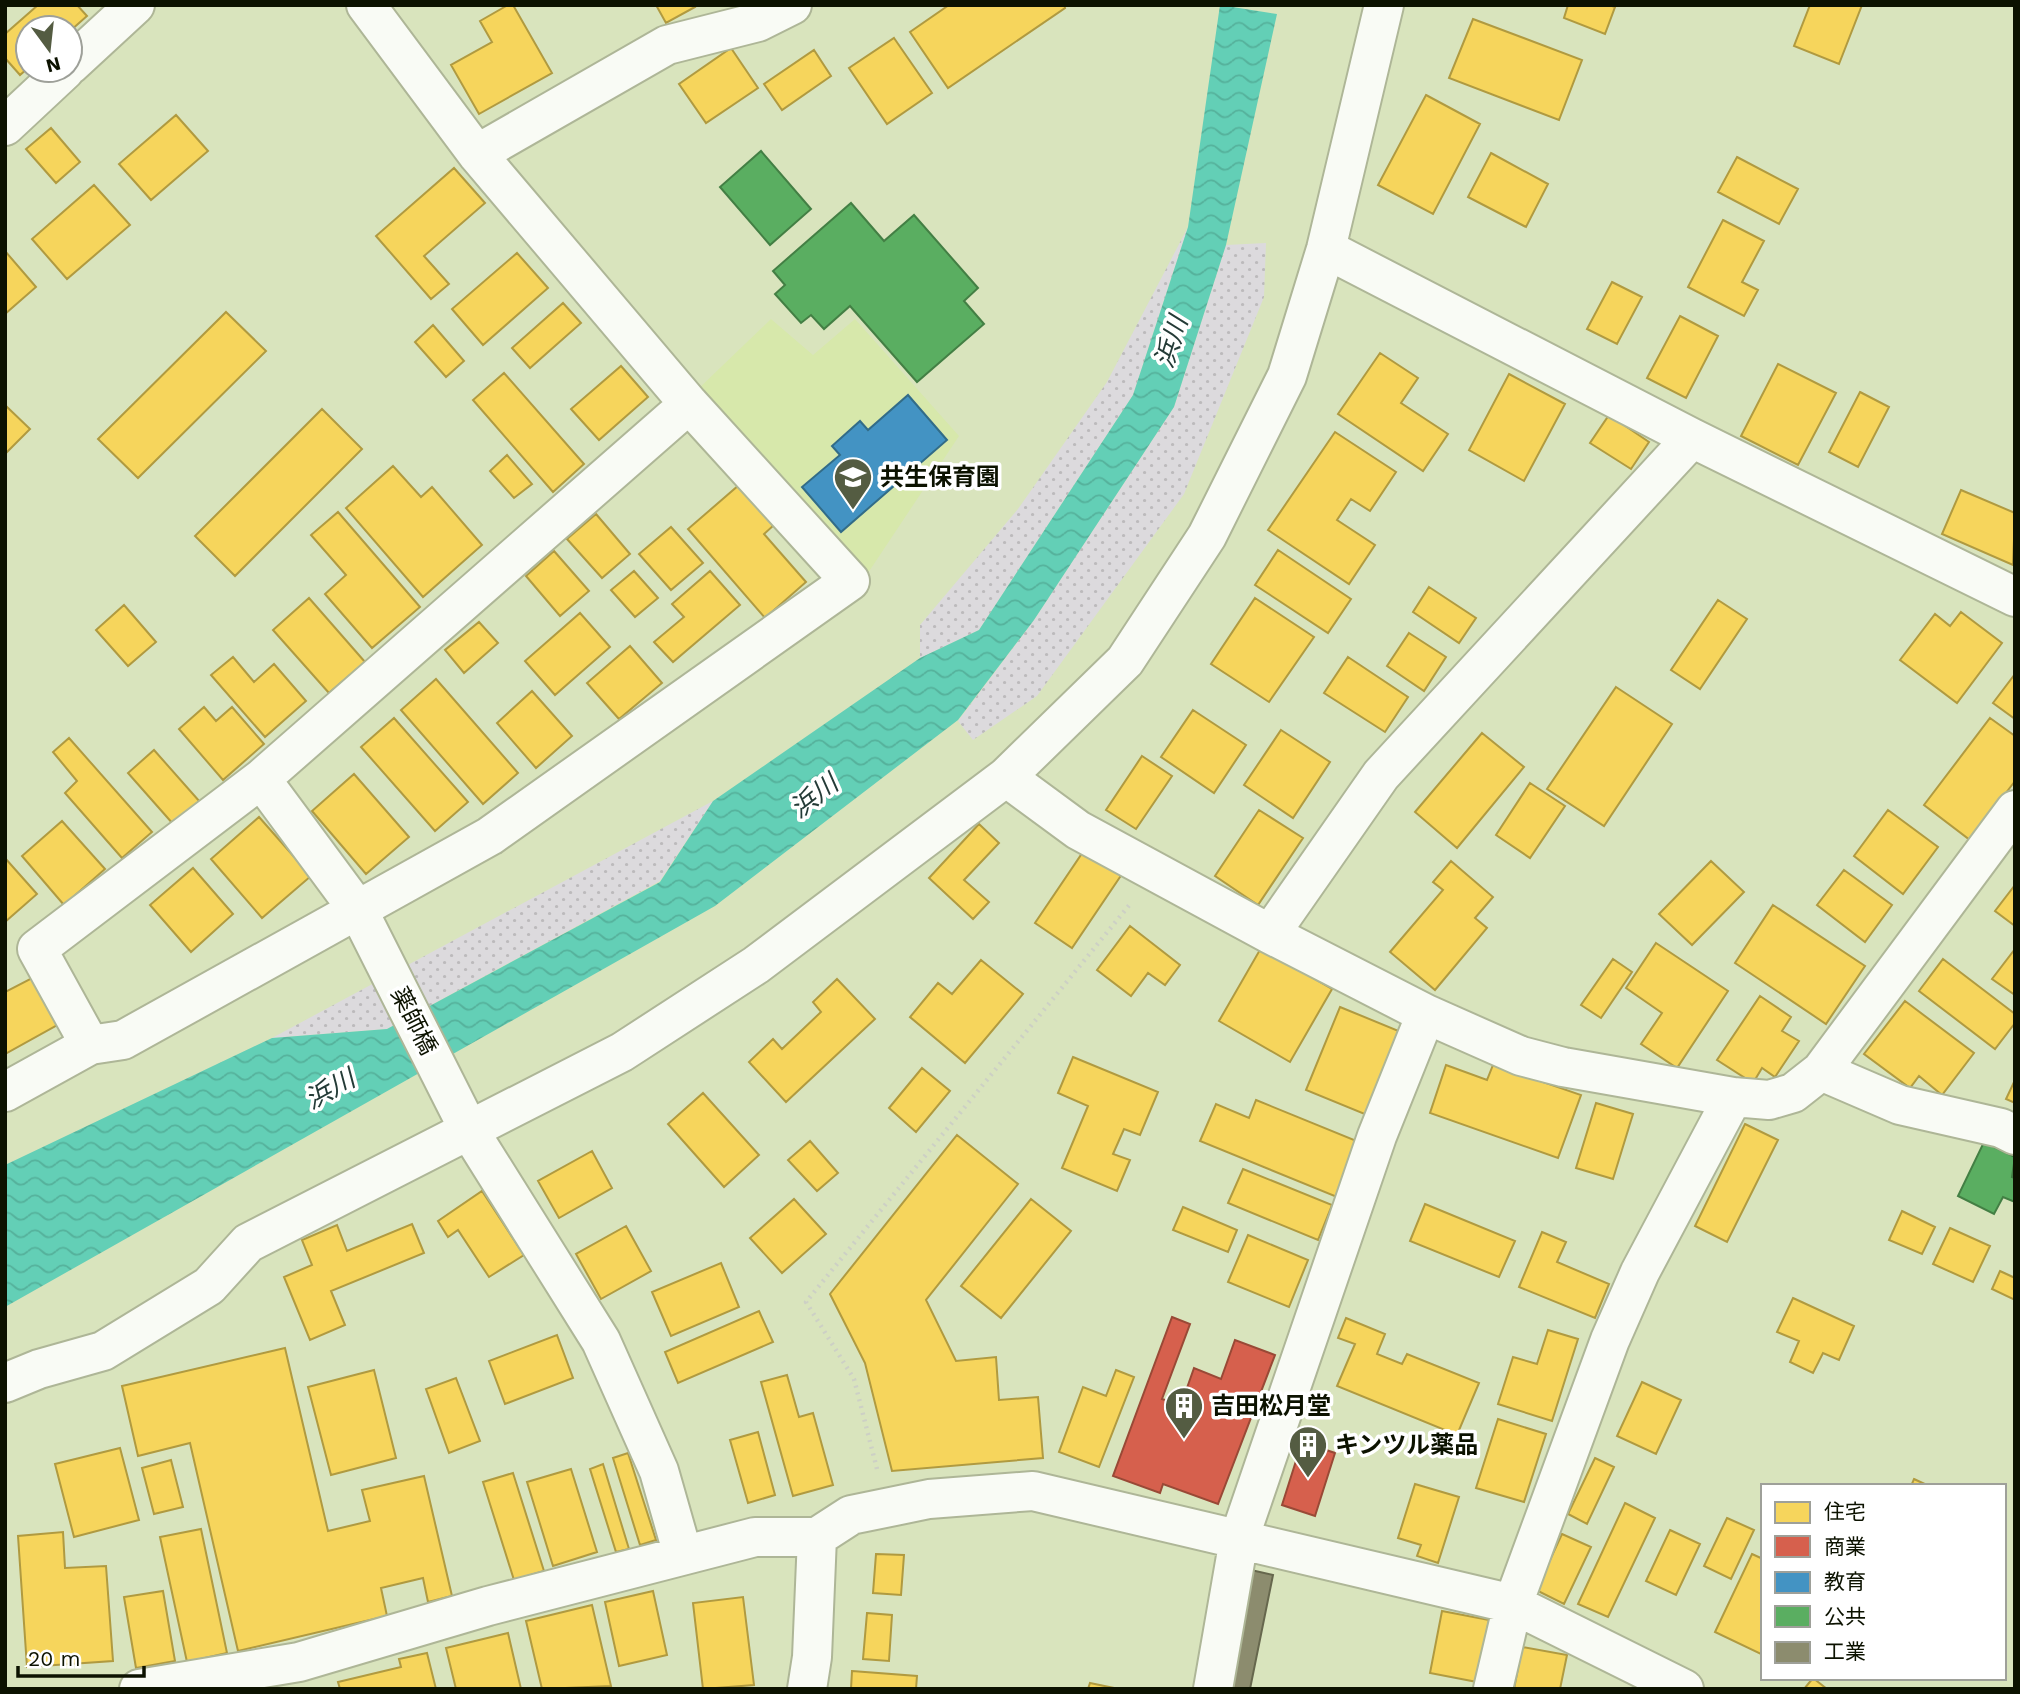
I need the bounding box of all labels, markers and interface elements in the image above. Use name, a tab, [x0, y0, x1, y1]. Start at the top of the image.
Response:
north arrow	[14, 14, 84, 84]
text: N	[43, 52, 63, 78]
water label: 浜川	[1149, 310, 1194, 371]
school or university icon: 共生保育園	[832, 456, 874, 511]
place label: 共生保育園	[880, 463, 1000, 491]
water label: 浜川	[784, 766, 846, 824]
street label: 薬師橋	[385, 983, 443, 1059]
water label: 浜川	[300, 1062, 363, 1115]
building icon: 吉田松月堂	[1163, 1385, 1205, 1440]
place label: 吉田松月堂	[1211, 1392, 1331, 1420]
building icon: キンツル薬品	[1287, 1424, 1329, 1479]
place label: キンツル薬品	[1335, 1431, 1478, 1459]
legend	[1761, 1484, 2006, 1680]
text: 住宅	[1824, 1499, 1866, 1524]
text: 商業	[1824, 1534, 1866, 1559]
text: 教育	[1824, 1569, 1866, 1594]
text: 公共	[1824, 1604, 1866, 1629]
scale bar	[18, 1634, 144, 1678]
text: 工業	[1824, 1639, 1866, 1664]
text: 20 m	[28, 1646, 80, 1671]

